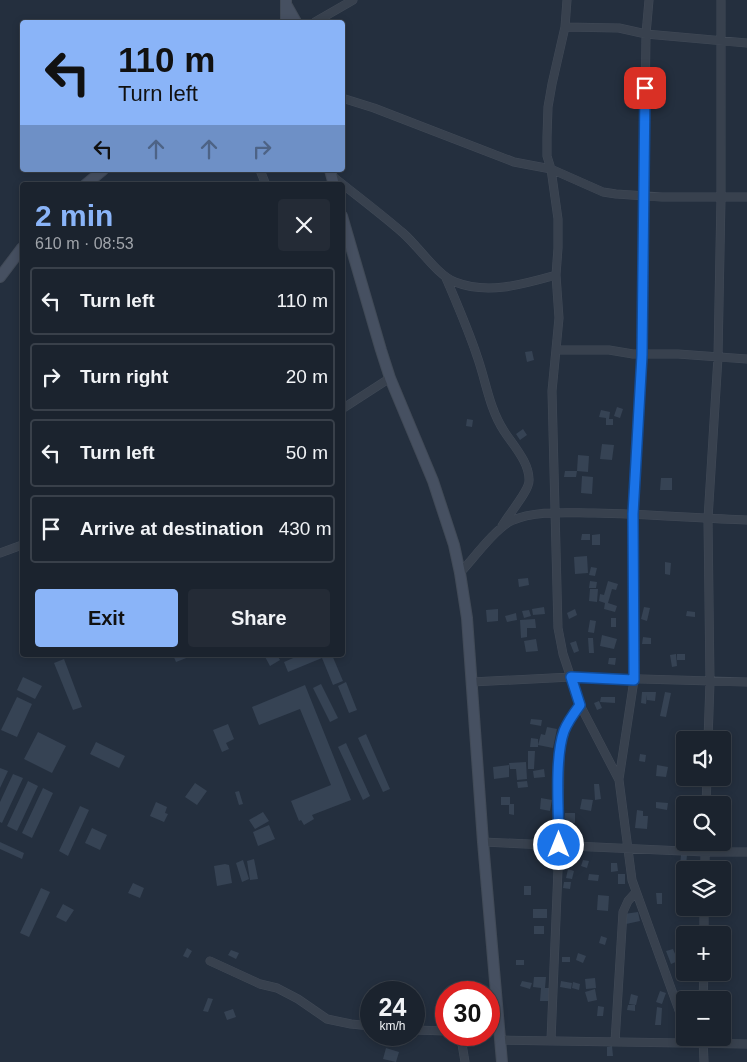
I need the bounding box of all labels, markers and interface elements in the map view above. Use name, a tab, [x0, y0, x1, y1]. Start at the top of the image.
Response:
icon: left	[35, 40, 100, 105]
text: 110 m	[118, 40, 215, 79]
pin	[624, 67, 666, 109]
icon: arrive	[631, 74, 659, 102]
text: Turn left	[118, 81, 198, 106]
icon: left	[89, 135, 117, 163]
icon: ahead	[142, 135, 170, 163]
icon: ahead	[195, 135, 223, 163]
icon: right	[248, 135, 276, 163]
text: 2 min	[35, 199, 113, 232]
button: close	[278, 199, 330, 251]
text: 610 m · 08:53	[35, 235, 134, 252]
icon: left	[37, 287, 65, 315]
text: Turn left	[80, 290, 155, 311]
text: 110 m	[277, 290, 328, 311]
icon: right	[37, 363, 65, 391]
text: Turn right	[80, 366, 168, 387]
text: 20 m	[286, 366, 328, 387]
icon: left	[37, 439, 65, 467]
text: Turn left	[80, 442, 155, 463]
text: 50 m	[286, 442, 328, 463]
icon: arrive	[37, 515, 65, 543]
text: Arrive at destination	[80, 518, 264, 539]
text: 430 m	[279, 518, 332, 539]
button: Exit	[35, 589, 178, 647]
button: Share	[188, 589, 330, 647]
map controls	[676, 731, 731, 1046]
button: sound	[676, 731, 731, 786]
button: search	[676, 796, 731, 851]
position arrow	[532, 818, 584, 870]
button: layers	[676, 861, 731, 916]
button: +	[676, 926, 731, 981]
speed limit sign: 30	[435, 981, 500, 1046]
button: −	[676, 991, 731, 1046]
text: 24	[379, 993, 406, 1021]
text: km/h	[379, 1019, 406, 1033]

